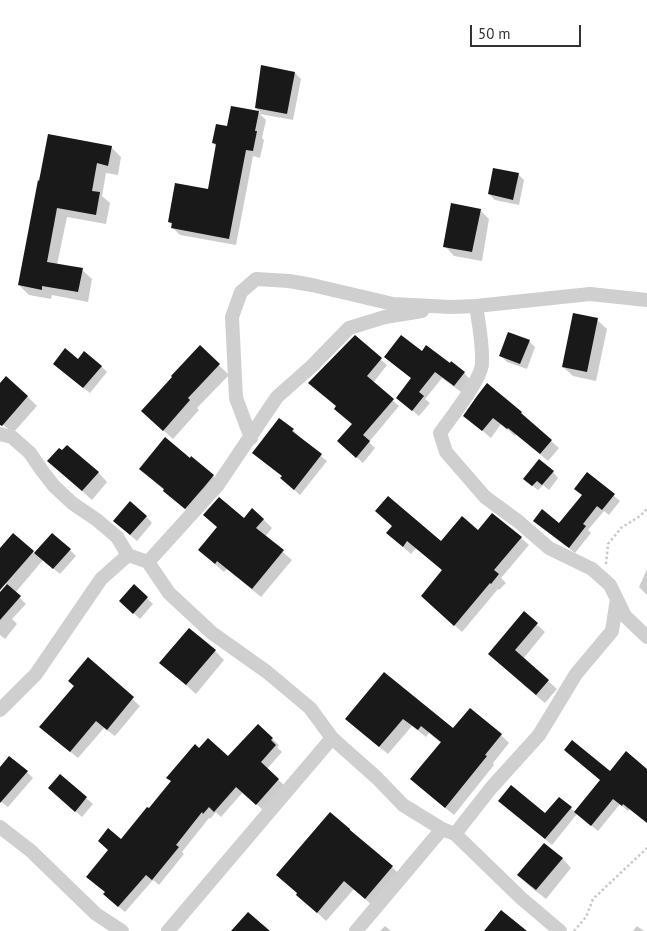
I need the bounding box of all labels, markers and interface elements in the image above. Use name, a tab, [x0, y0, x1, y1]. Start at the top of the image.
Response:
scale bar	[472, 15, 583, 47]
text: 50 m	[478, 24, 511, 43]

